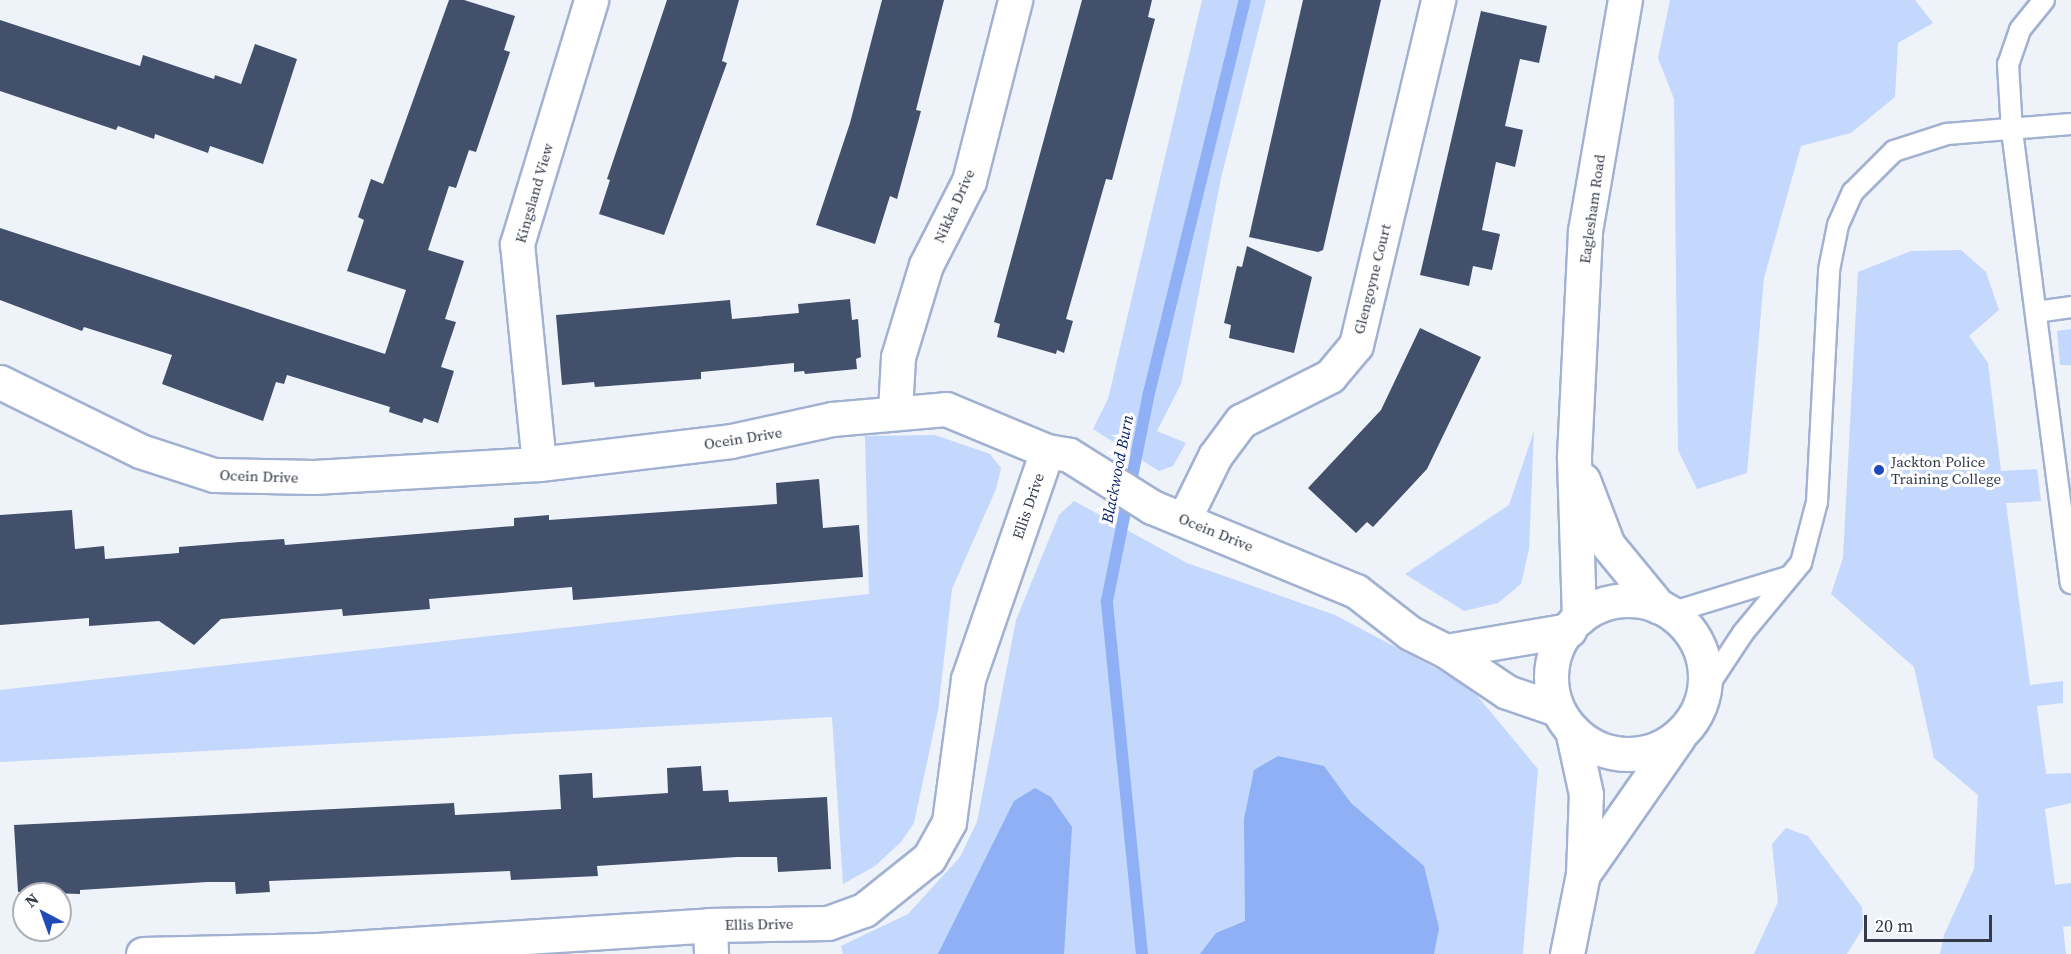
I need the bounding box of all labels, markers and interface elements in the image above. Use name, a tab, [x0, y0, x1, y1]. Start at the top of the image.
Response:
street label: Kingsland View	[511, 141, 557, 245]
street label: Eaglesham Road	[1575, 153, 1609, 265]
street label: Nikka Drive	[930, 166, 978, 246]
street label: Glengoyne Court	[1350, 222, 1394, 336]
water label: Blackwood Burn	[1097, 413, 1137, 525]
street label: Ocein Drive	[703, 423, 783, 453]
place label: Jackton Police Training College	[1891, 452, 2001, 487]
marker: Jackton Police Training College	[1872, 463, 1886, 477]
street label: Ocein Drive	[219, 466, 299, 486]
street label: Ellis Drive	[1008, 471, 1048, 541]
street label: Ocein Drive	[1176, 509, 1256, 555]
north arrow	[12, 882, 72, 942]
text: N	[20, 888, 43, 912]
scale bar	[1867, 903, 1994, 941]
text: 20 m	[1875, 913, 1913, 938]
street label: Ellis Drive	[725, 914, 793, 934]

